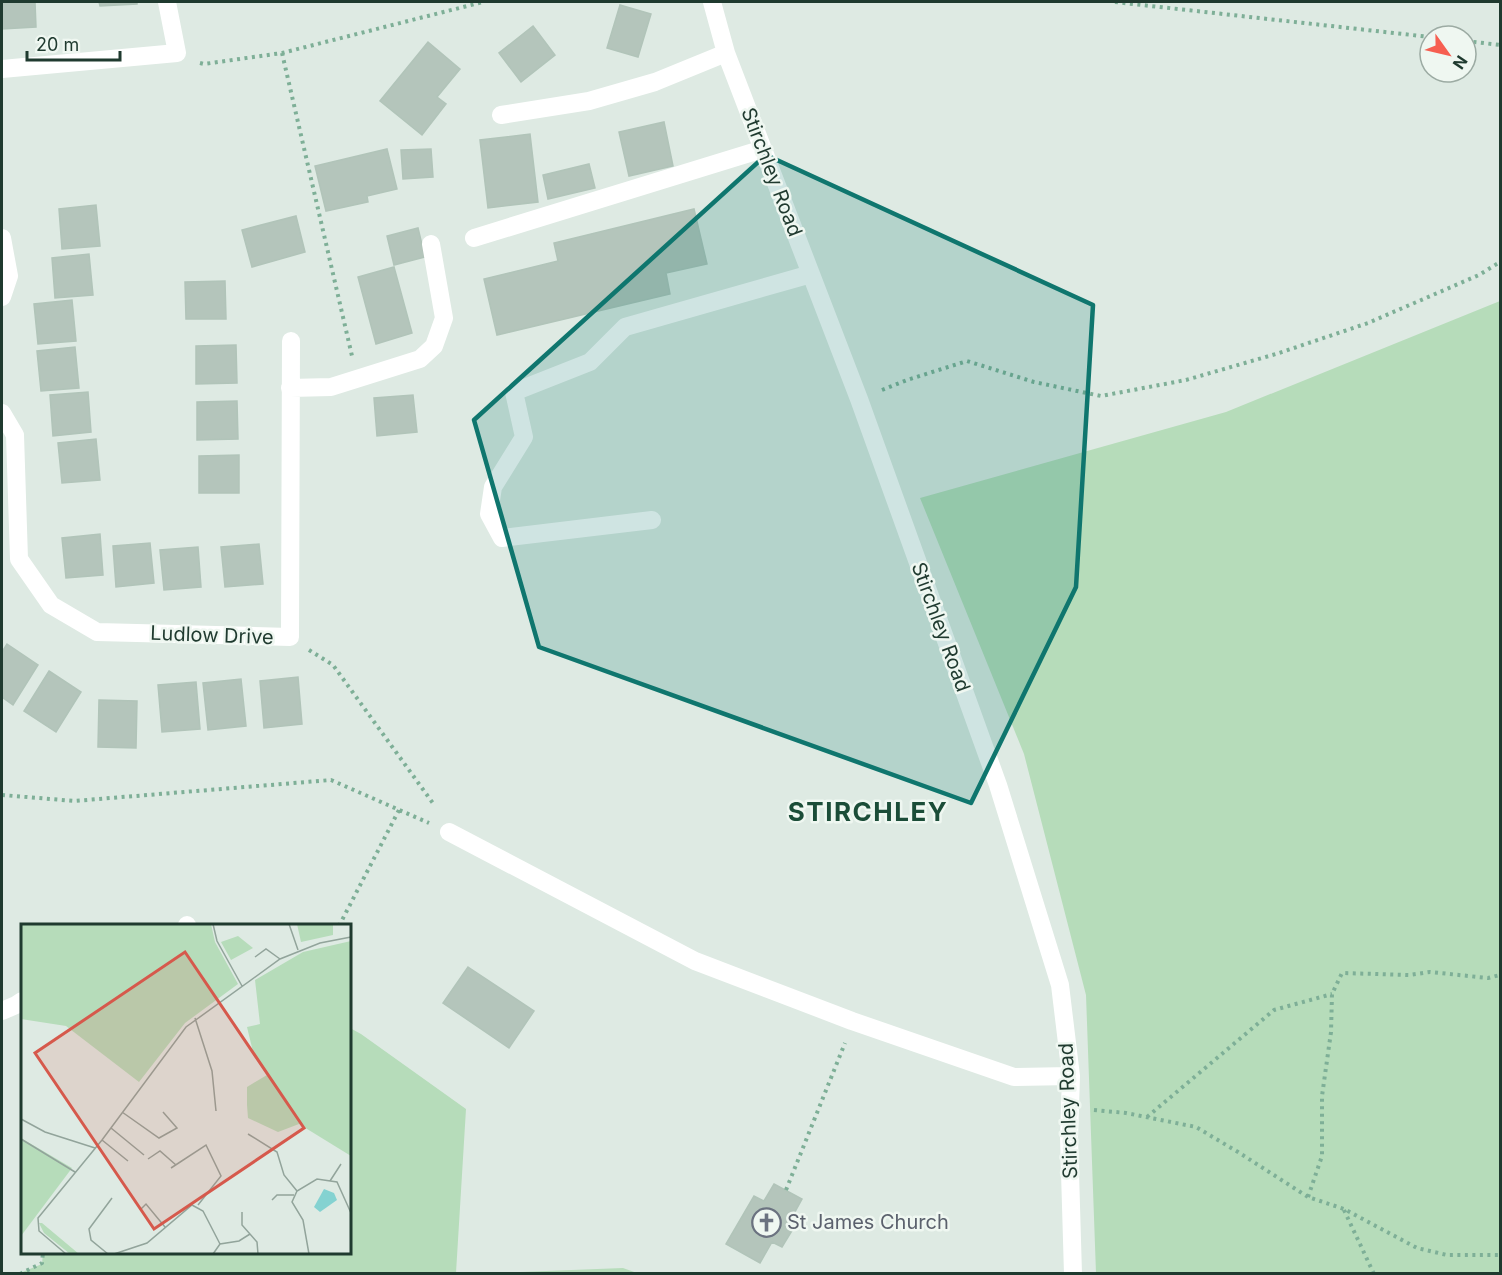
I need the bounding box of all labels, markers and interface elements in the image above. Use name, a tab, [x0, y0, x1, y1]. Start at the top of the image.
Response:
scale bar	[27, 24, 120, 62]
north arrow	[1418, 24, 1478, 84]
text: 20 m	[36, 34, 79, 55]
text: N	[1449, 52, 1472, 73]
street label: Stirchley Road	[736, 104, 808, 240]
street label: Stirchley Road	[906, 559, 976, 695]
street label: Ludlow Drive	[150, 621, 274, 649]
district label: STIRCHLEY	[788, 796, 948, 827]
inset map	[21, 924, 351, 1254]
street label: Stirchley Road	[1054, 1043, 1082, 1179]
church icon: St James Church	[750, 1206, 782, 1238]
place label: St James Church	[787, 1210, 949, 1234]

